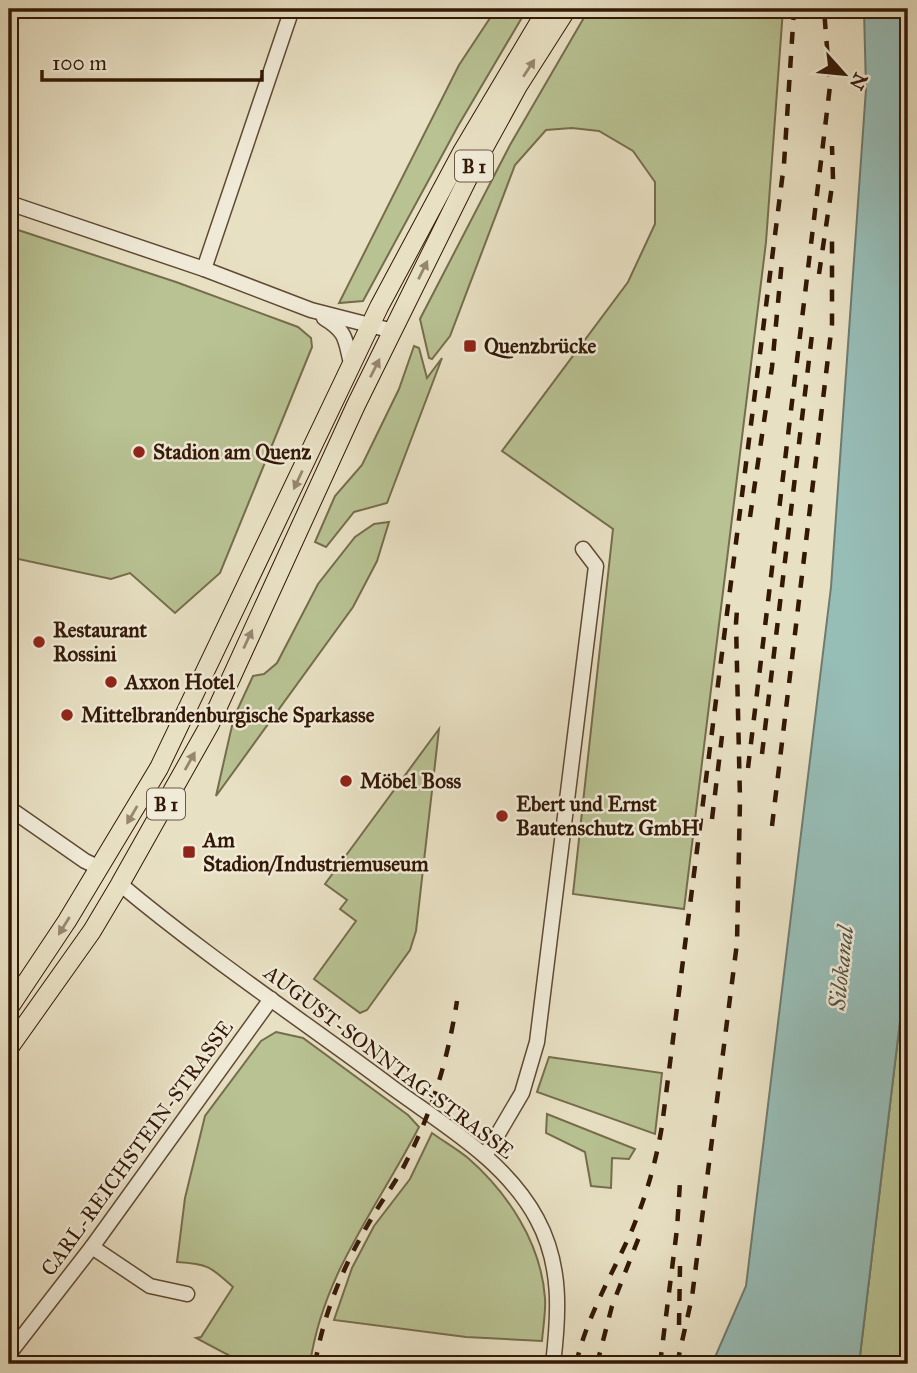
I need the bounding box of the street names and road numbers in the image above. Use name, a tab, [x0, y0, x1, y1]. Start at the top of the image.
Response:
road number: B 1	[455, 150, 493, 182]
road number: B 1	[147, 789, 185, 820]
street label: AUGUST-SONNTAG-STRASSE	[258, 959, 519, 1165]
street label: CARL-REICHSTEIN-STRASSE	[35, 1015, 239, 1281]

